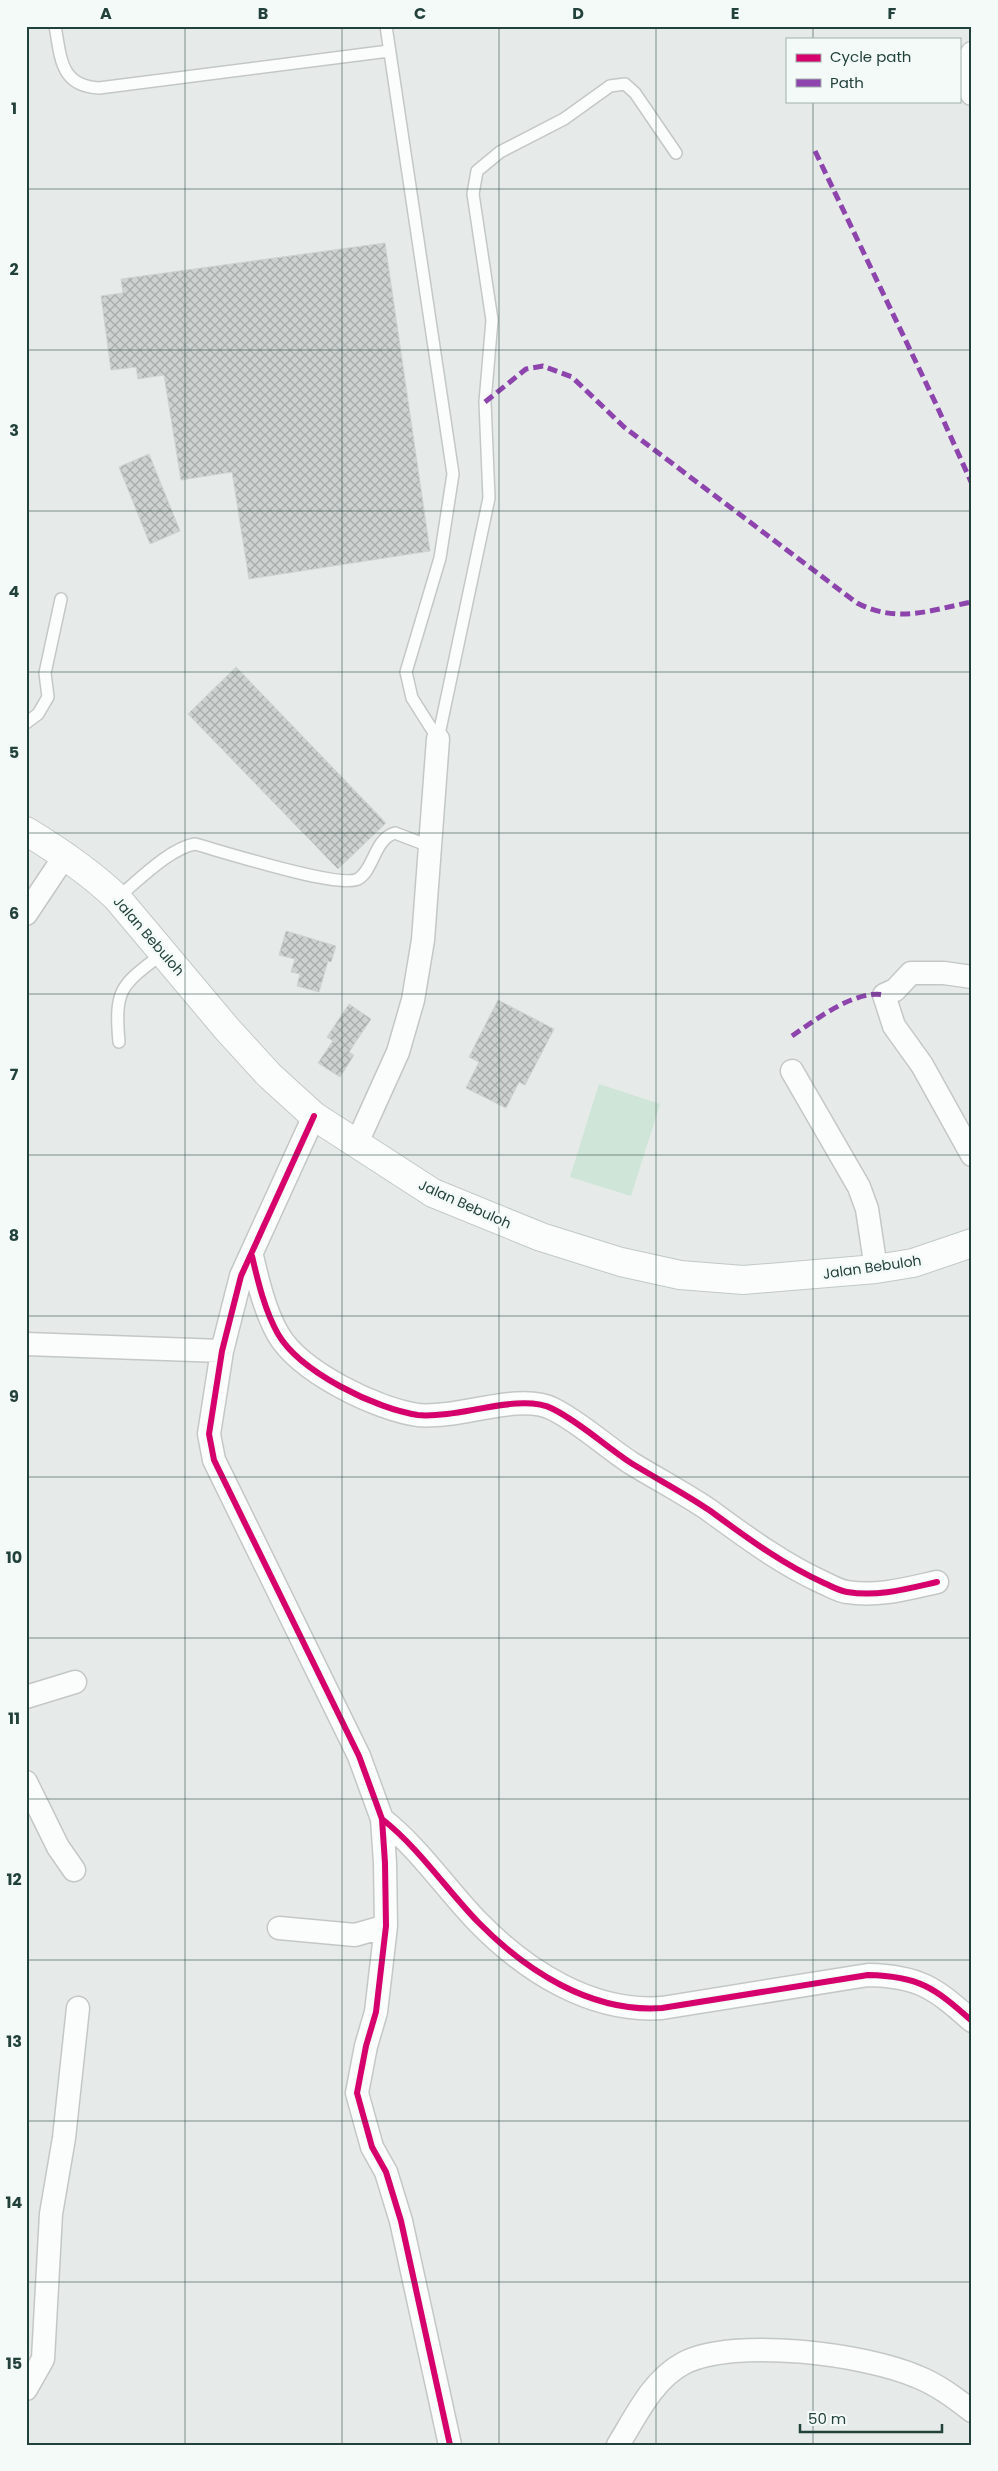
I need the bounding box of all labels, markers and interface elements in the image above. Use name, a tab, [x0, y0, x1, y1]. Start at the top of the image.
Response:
text: A	[100, 2, 112, 25]
text: B	[258, 2, 268, 25]
text: C	[414, 2, 426, 25]
text: D	[572, 2, 584, 25]
text: E	[731, 2, 739, 25]
text: F	[888, 2, 897, 25]
legend	[786, 38, 960, 102]
text: Cycle path	[830, 46, 911, 67]
text: Path	[830, 72, 864, 93]
text: 1	[11, 97, 17, 120]
text: 2	[9, 258, 19, 281]
text: 3	[9, 419, 19, 442]
text: 4	[9, 580, 20, 603]
text: 5	[9, 741, 19, 764]
street label: Jalan Bebuloh	[109, 892, 189, 980]
text: 6	[9, 902, 19, 925]
text: 7	[10, 1063, 19, 1086]
street label: Jalan Bebuloh	[415, 1175, 515, 1233]
text: 8	[9, 1224, 19, 1247]
street label: Jalan Bebuloh	[821, 1250, 923, 1284]
text: 9	[9, 1385, 19, 1408]
text: 10	[6, 1546, 22, 1569]
text: 11	[8, 1707, 20, 1730]
text: 12	[6, 1868, 22, 1891]
text: 13	[6, 2030, 22, 2053]
text: 14	[6, 2191, 23, 2214]
text: 15	[6, 2352, 22, 2375]
scale bar	[800, 2401, 943, 2433]
text: 50 m	[808, 2408, 846, 2429]

